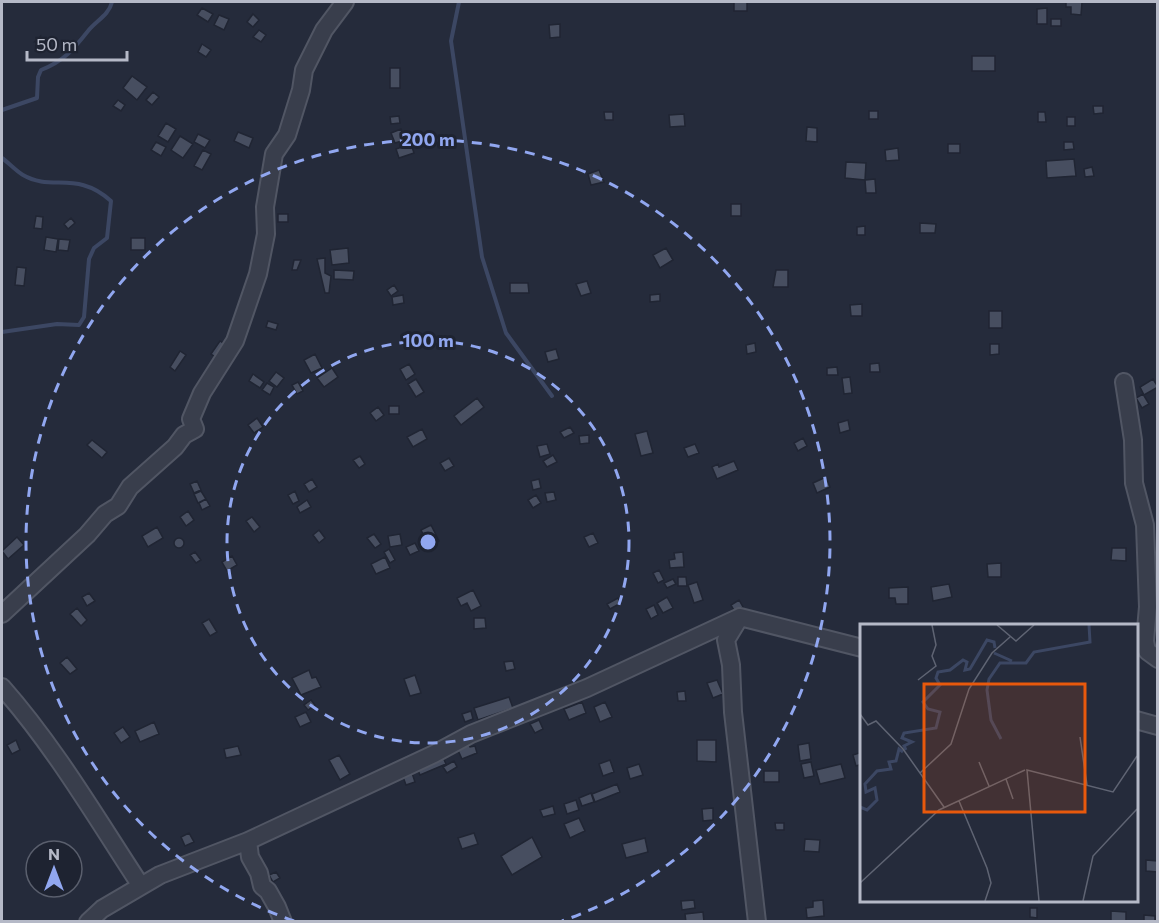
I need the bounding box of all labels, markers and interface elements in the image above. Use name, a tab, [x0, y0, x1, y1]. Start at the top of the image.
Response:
scale bar	[27, 24, 128, 62]
text: 50 m	[36, 33, 77, 55]
text: 200 m	[401, 128, 455, 150]
text: 100 m	[402, 329, 454, 351]
centre of rings	[418, 532, 438, 552]
inset map	[860, 624, 1138, 902]
north arrow	[24, 839, 84, 899]
text: N	[48, 844, 60, 863]

